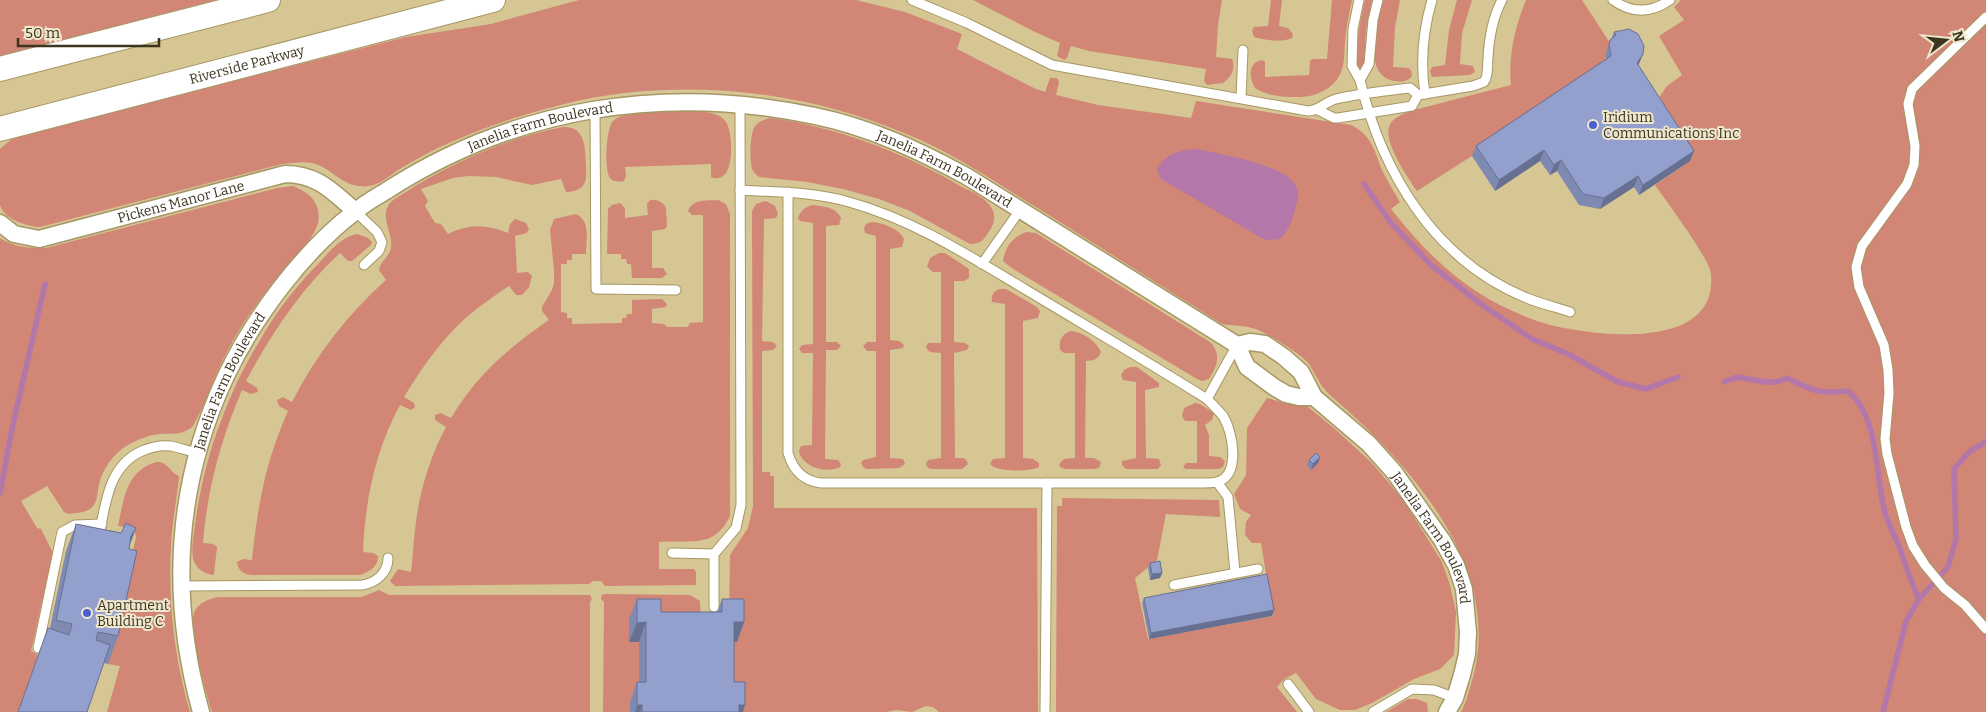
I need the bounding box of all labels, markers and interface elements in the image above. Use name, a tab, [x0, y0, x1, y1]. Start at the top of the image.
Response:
scale bar	[18, 15, 159, 47]
north arrow	[1921, 15, 1971, 65]
text: 50 m	[25, 24, 61, 42]
text: N	[1948, 29, 1968, 44]
street label: Riverside Parkway	[187, 42, 307, 88]
street label: Janelia Farm Boulevard	[464, 99, 614, 156]
place label: Iridium Communications Inc	[1603, 109, 1739, 142]
marker: Iridium Communications Inc	[1587, 119, 1599, 131]
street label: Janelia Farm Boulevard	[873, 126, 1015, 211]
street label: Pickens Manor Lane	[116, 177, 246, 227]
street label: Janelia Farm Boulevard	[190, 309, 269, 453]
street label: Janelia Farm Boulevard	[1387, 468, 1473, 605]
place label: Apartment Building C	[97, 597, 169, 630]
marker: Apartment Building C	[81, 607, 93, 619]

